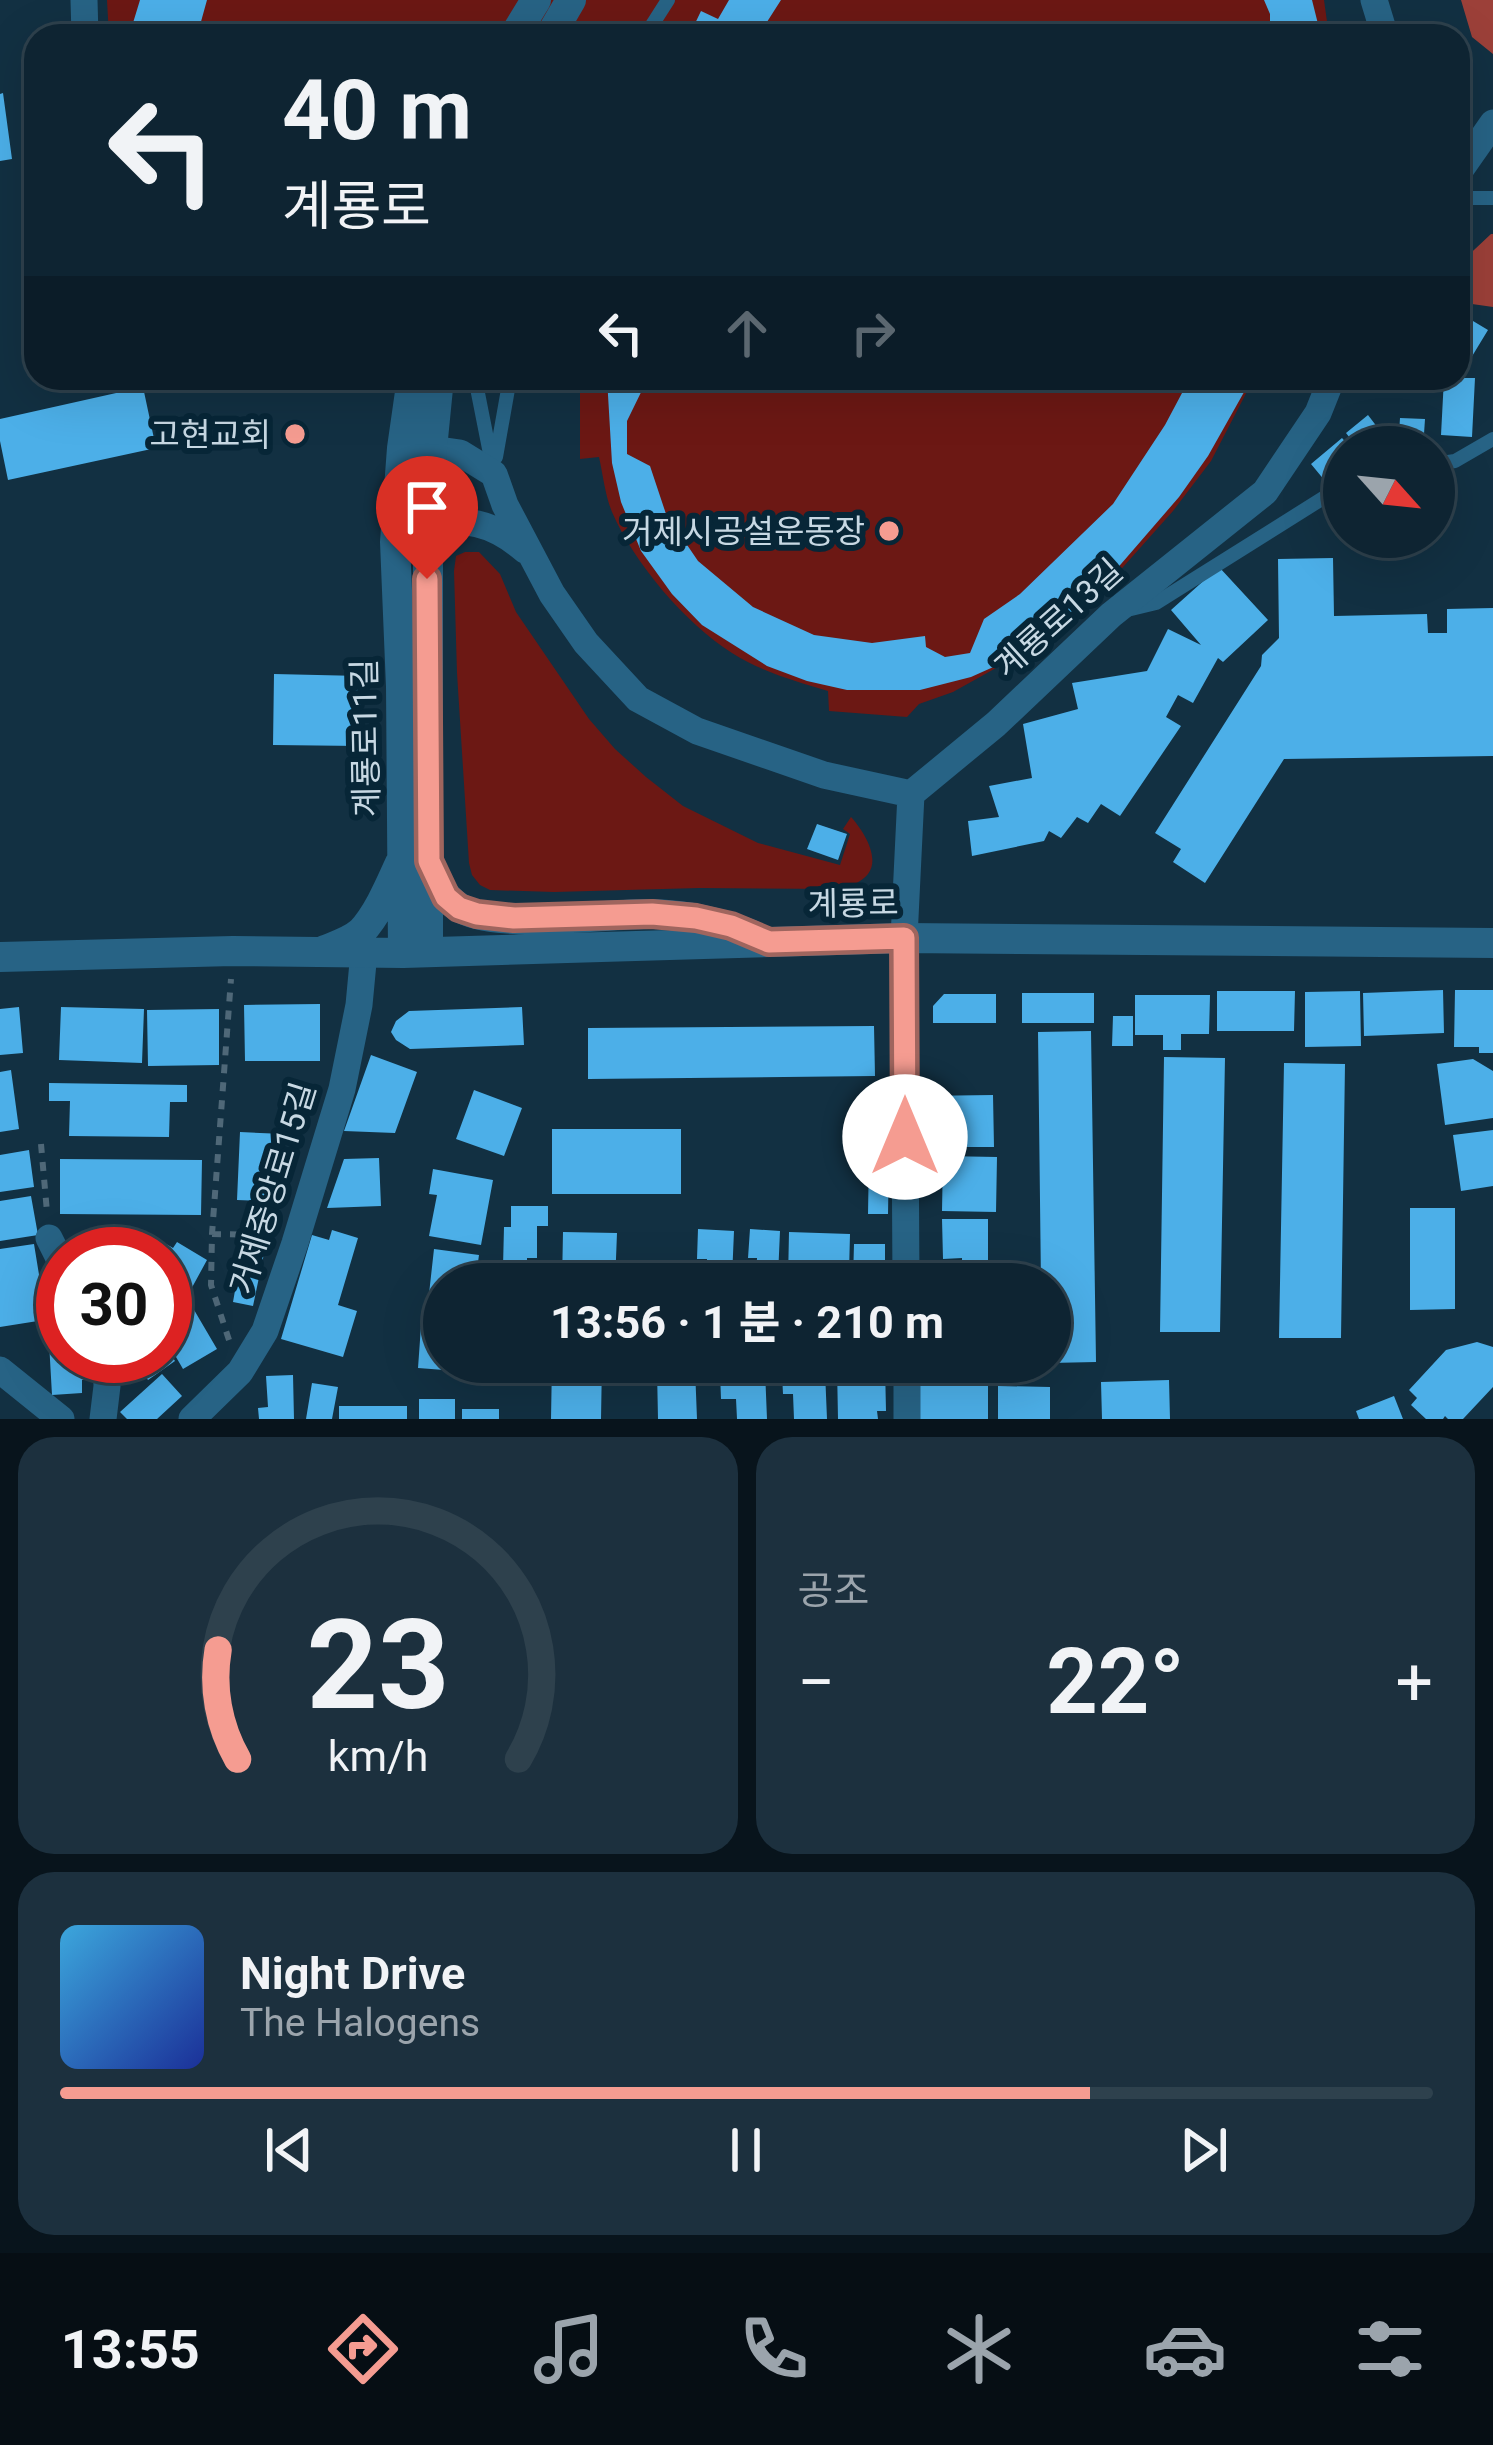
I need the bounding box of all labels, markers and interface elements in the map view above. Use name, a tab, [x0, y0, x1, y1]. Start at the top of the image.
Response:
text: 40 m	[282, 61, 472, 160]
icon: left	[84, 72, 240, 228]
text: 계룡로	[282, 175, 431, 238]
icon: left	[588, 300, 654, 366]
icon: ahead	[714, 300, 780, 366]
icon: right	[840, 300, 906, 366]
place label: 고현교회	[150, 415, 271, 454]
marker: 고현교회	[282, 421, 308, 447]
north arrow	[1323, 426, 1455, 558]
map controls	[1323, 426, 1455, 558]
pin	[376, 456, 478, 579]
icon: arrive	[394, 474, 460, 540]
place label: 거제시공설운동장	[622, 512, 865, 551]
marker: 거제시공설운동장	[876, 518, 902, 544]
street label: 계룡로13길	[986, 551, 1130, 686]
street label: 계룡로11길	[345, 658, 386, 818]
street label: 계룡로	[807, 883, 899, 924]
position arrow	[842, 1074, 968, 1200]
street label: 거제중앙로15길	[222, 1078, 323, 1299]
speed limit sign: 30	[36, 1227, 192, 1383]
text: 13:56 · 1 분 · 210 m	[550, 1296, 944, 1349]
text: 공조	[798, 1568, 869, 1614]
text: 23	[306, 1592, 449, 1738]
text: 22°	[1046, 1630, 1185, 1735]
text: −	[798, 1644, 835, 1721]
text: +	[1396, 1644, 1433, 1721]
text: km/h	[327, 1730, 428, 1780]
text: Night Drive	[240, 1947, 465, 2000]
text: The Halogens	[240, 2000, 480, 2046]
icon: previous	[256, 2117, 322, 2183]
icon: pause	[713, 2117, 779, 2183]
icon: next	[1171, 2117, 1237, 2183]
icon: directions	[321, 2307, 405, 2391]
icon: music	[527, 2307, 611, 2391]
icon: phone	[732, 2307, 816, 2391]
icon: climate	[937, 2307, 1021, 2391]
icon: car	[1143, 2307, 1227, 2391]
icon: filters	[1348, 2307, 1432, 2391]
text: 13:55	[61, 2318, 200, 2381]

